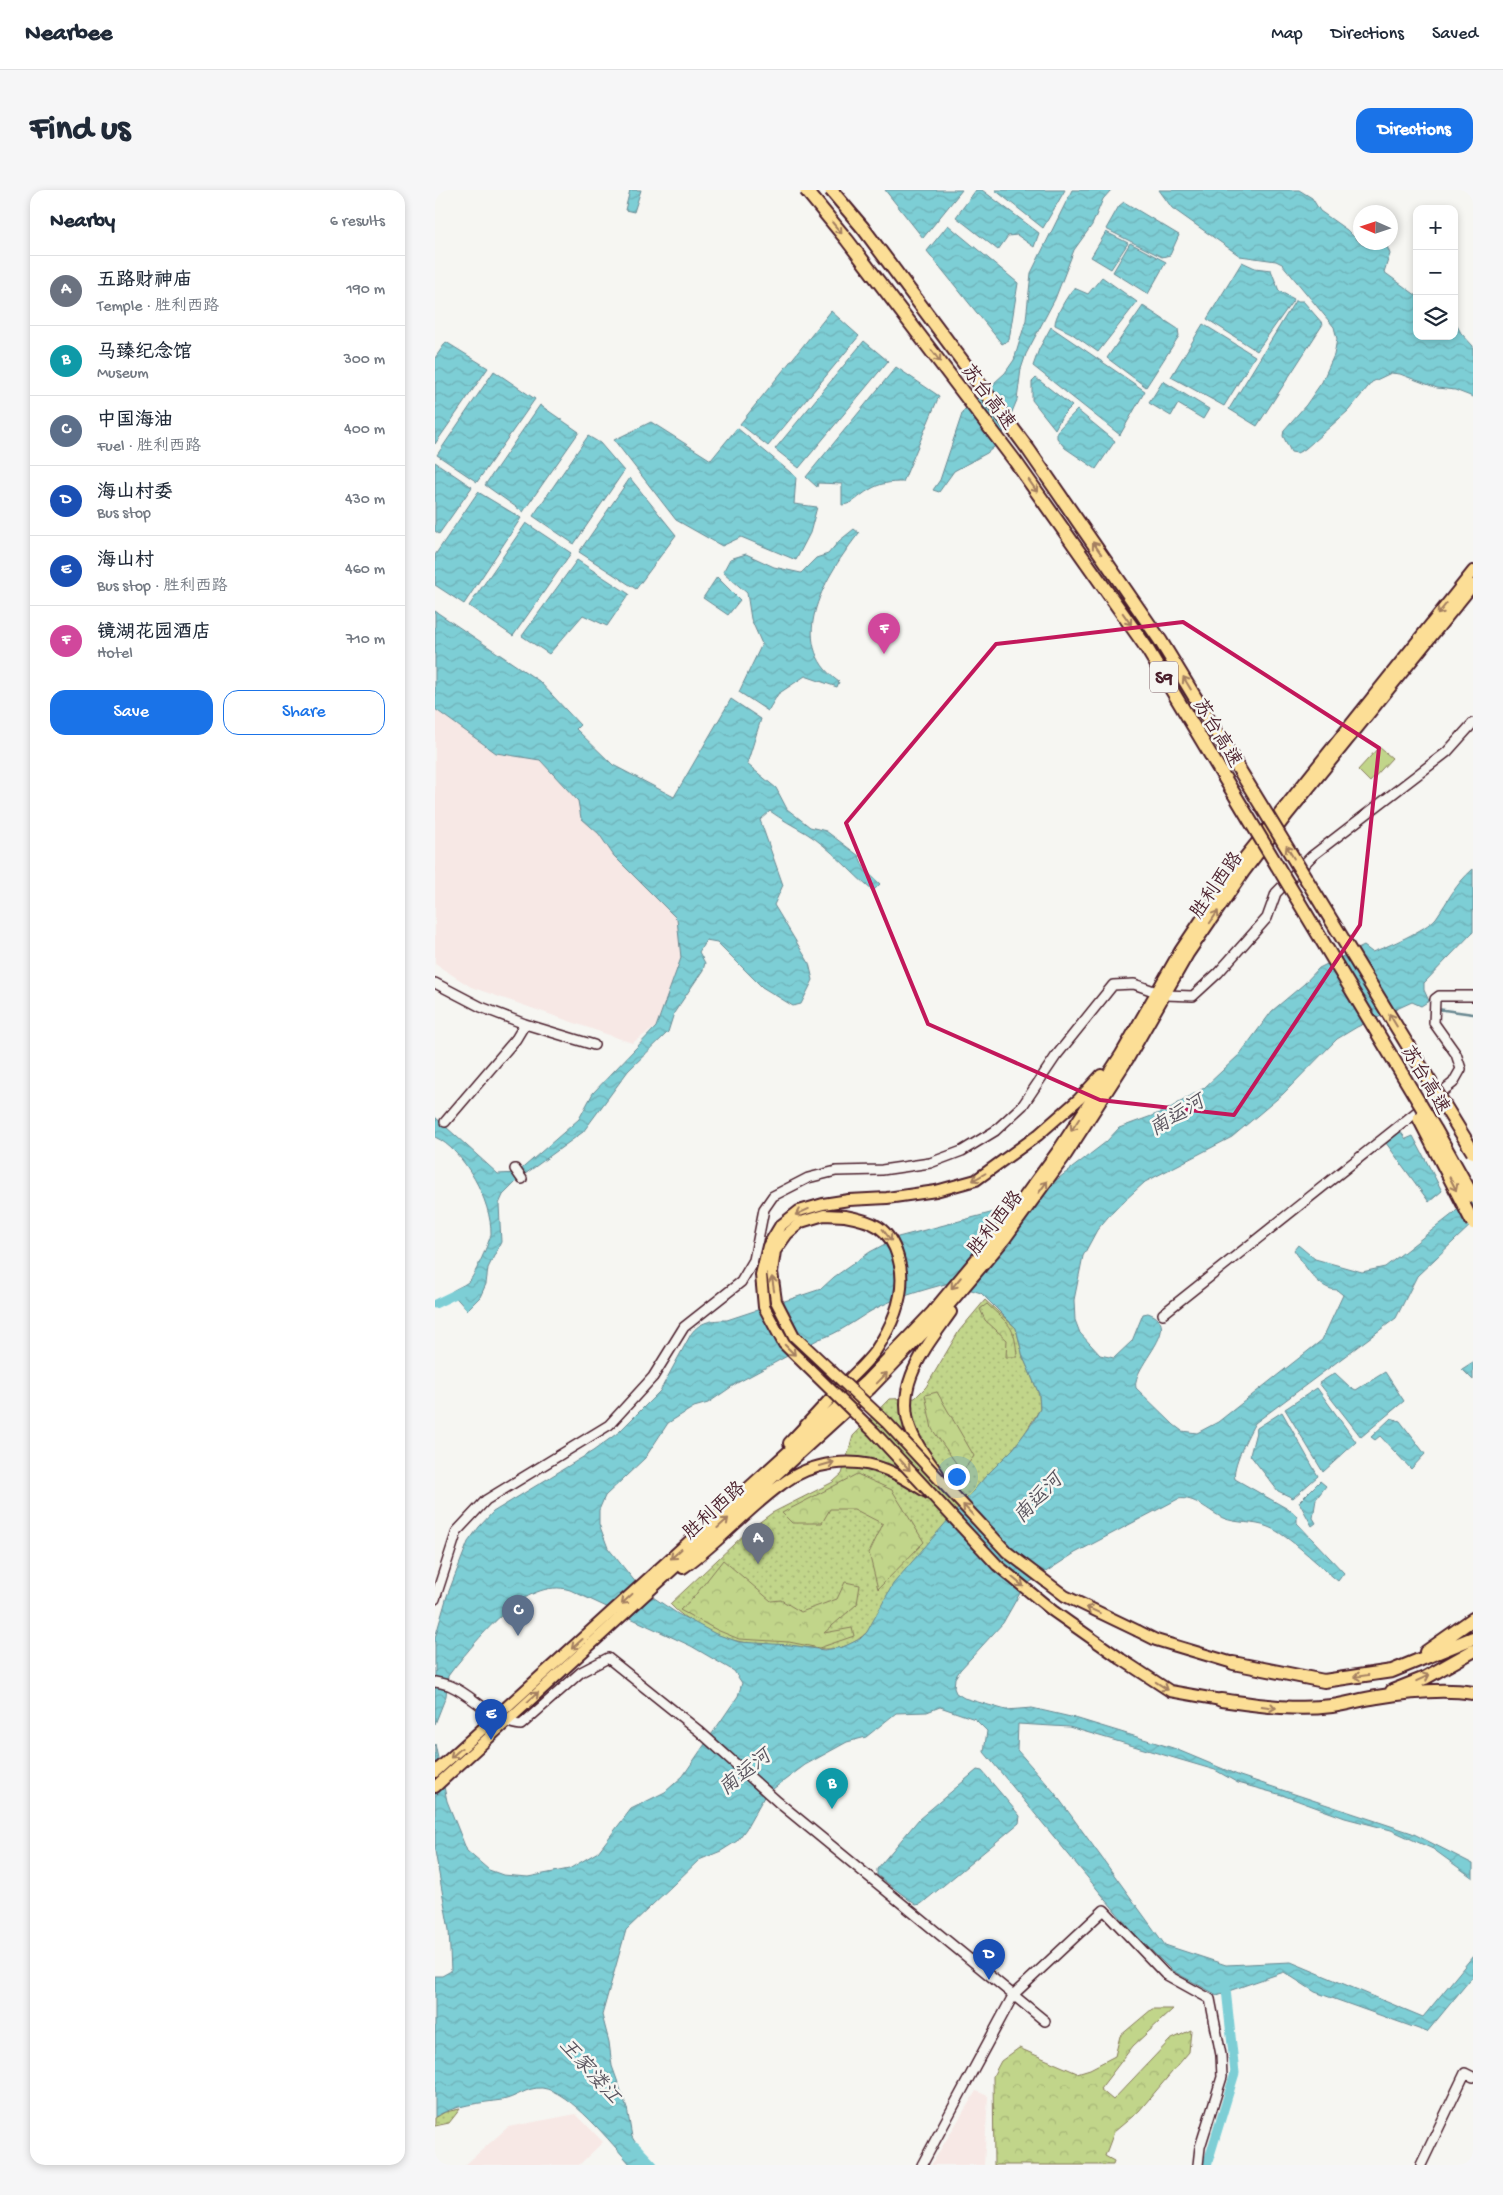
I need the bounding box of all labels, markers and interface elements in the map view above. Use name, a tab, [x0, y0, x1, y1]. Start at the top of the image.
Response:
text: Nearbee	[25, 20, 112, 49]
text: Map	[1271, 24, 1303, 45]
text: Directions	[1331, 24, 1404, 45]
text: Saved	[1432, 24, 1478, 45]
button: Directions	[1356, 108, 1473, 153]
text: Find us	[30, 110, 130, 151]
north arrow	[1353, 205, 1398, 250]
map controls	[1413, 205, 1458, 340]
button: +	[1413, 205, 1458, 250]
text: Nearby	[50, 210, 115, 235]
text: 6 results	[330, 213, 385, 232]
one-way arrow	[831, 221, 842, 234]
button: −	[1413, 250, 1458, 295]
text: 五路财神庙	[97, 270, 192, 293]
text: A	[61, 281, 71, 300]
text: 190 m	[346, 281, 385, 300]
button: layers	[1413, 295, 1458, 340]
text: Temple · 胜利西路	[97, 298, 219, 317]
text: 马臻纪念馆	[97, 342, 192, 365]
one-way arrow	[931, 349, 941, 363]
text: B	[62, 351, 70, 370]
text: 300 m	[343, 351, 385, 370]
street label: 苏台高速	[955, 360, 1020, 435]
text: Museum	[97, 365, 149, 384]
text: 中国海油	[97, 410, 173, 433]
text: C	[62, 421, 70, 440]
text: 400 m	[344, 421, 385, 440]
text: Fuel · 胜利西路	[97, 438, 201, 457]
one-way arrow	[1028, 479, 1038, 493]
text: 海山村委	[97, 482, 173, 505]
text: D	[61, 491, 71, 510]
text: 430 m	[345, 491, 385, 510]
text: Bus stop	[97, 505, 151, 524]
one-way arrow	[1092, 541, 1102, 555]
text: 海山村	[97, 550, 154, 573]
text: E	[61, 561, 71, 580]
text: 460 m	[345, 561, 385, 580]
text: Bus stop · 胜利西路	[97, 578, 228, 597]
one-way arrow	[1437, 602, 1448, 615]
one-way arrow	[1122, 612, 1132, 626]
pin: F	[868, 613, 900, 654]
text: 镜湖花园酒店	[97, 622, 211, 645]
text: F	[62, 631, 70, 650]
text: 710 m	[346, 631, 385, 650]
text: Hotel	[97, 645, 133, 664]
road number: S9	[1150, 662, 1178, 692]
one-way arrow	[1181, 677, 1191, 691]
button: Save	[50, 690, 213, 735]
button: Share	[223, 690, 385, 735]
street label: 苏台高速	[1187, 695, 1246, 772]
one-way arrow	[1284, 845, 1294, 859]
street label: 胜利西路	[1186, 848, 1249, 924]
one-way arrow	[1209, 910, 1219, 924]
one-way arrow	[1387, 1014, 1397, 1028]
street label: 苏台高速	[1395, 1042, 1454, 1119]
water label: 南运河	[1145, 1088, 1212, 1142]
one-way arrow	[1069, 1118, 1079, 1132]
one-way arrow	[972, 1173, 986, 1183]
one-way arrow	[1449, 1176, 1458, 1191]
one-way arrow	[1038, 1180, 1048, 1194]
street label: 胜利西路	[964, 1187, 1029, 1261]
one-way arrow	[795, 1207, 810, 1217]
one-way arrow	[882, 1228, 893, 1242]
one-way arrow	[768, 1276, 778, 1292]
one-way arrow	[951, 1276, 962, 1289]
one-way arrow	[784, 1344, 796, 1356]
one-way arrow	[876, 1371, 888, 1384]
one-way arrow	[819, 1459, 835, 1469]
one-way arrow	[899, 1459, 911, 1471]
your location	[944, 1464, 970, 1490]
water label: 南运河	[1009, 1466, 1071, 1529]
street label: 胜利西路	[679, 1477, 751, 1546]
one-way arrow	[962, 1503, 973, 1516]
one-way arrow	[717, 1517, 730, 1529]
pin: A	[742, 1523, 774, 1564]
one-way arrow	[670, 1548, 682, 1560]
one-way arrow	[1011, 1576, 1024, 1587]
one-way arrow	[621, 1593, 634, 1605]
pin: C	[502, 1595, 534, 1636]
one-way arrow	[1086, 1605, 1101, 1615]
one-way arrow	[571, 1639, 584, 1650]
one-way arrow	[1353, 1671, 1369, 1681]
one-way arrow	[1416, 1673, 1431, 1683]
one-way arrow	[1155, 1681, 1169, 1691]
one-way arrow	[527, 1691, 540, 1703]
pin: E	[475, 1699, 507, 1740]
one-way arrow	[1261, 1702, 1277, 1712]
water label: 南运河	[714, 1742, 779, 1802]
one-way arrow	[450, 1747, 463, 1759]
pin: B	[816, 1768, 848, 1809]
pin: D	[973, 1939, 1005, 1980]
water label: 王家溇江	[553, 2034, 626, 2111]

